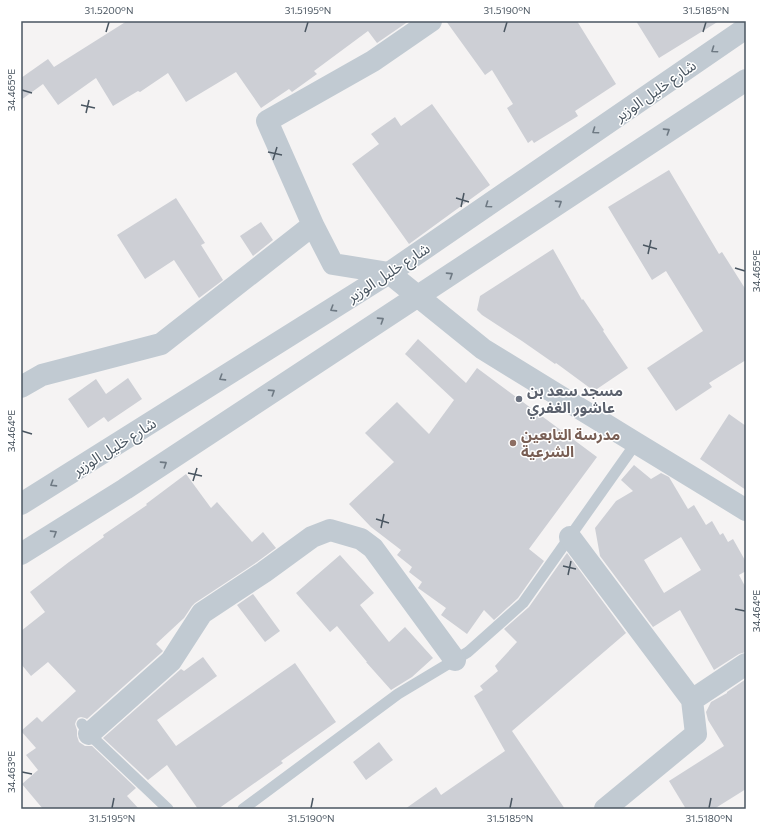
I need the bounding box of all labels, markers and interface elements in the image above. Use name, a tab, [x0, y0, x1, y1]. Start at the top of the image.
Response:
text: 31.5200°N	[85, 4, 133, 16]
text: 31.5195°N	[285, 4, 331, 16]
text: 31.5190°N	[483, 4, 531, 16]
text: 31.5185°N	[683, 4, 729, 16]
one-way arrow	[711, 45, 718, 53]
street label: شارع خليل الوزير	[610, 55, 702, 128]
text: 34.465°E	[5, 69, 17, 111]
one-way arrow	[592, 126, 599, 134]
one-way arrow	[663, 129, 670, 136]
one-way arrow	[485, 200, 492, 208]
one-way arrow	[555, 200, 562, 208]
street label: شارع خليل الوزير	[342, 238, 435, 309]
text: 34.465°E	[750, 250, 762, 292]
one-way arrow	[446, 272, 453, 279]
one-way arrow	[330, 304, 337, 311]
one-way arrow	[377, 318, 384, 325]
one-way arrow	[220, 373, 227, 380]
place label: مسجد سعد بن عاشور الغفري	[527, 381, 623, 419]
one-way arrow	[268, 389, 275, 397]
marker: مسجد سعد بن عاشور الغفري	[514, 394, 524, 404]
text: 34.464°E	[5, 410, 17, 452]
street label: شارع خليل الوزير	[68, 413, 161, 483]
place label: مدرسة التابعين الشرعية	[521, 425, 620, 461]
marker: مدرسة التابعين الشرعية	[508, 438, 518, 448]
one-way arrow	[160, 461, 167, 468]
one-way arrow	[50, 479, 57, 487]
one-way arrow	[50, 531, 57, 538]
text: 34.464°E	[750, 590, 762, 632]
text: 34.463°E	[5, 751, 17, 793]
text: 31.5195°N	[89, 812, 135, 824]
text: 31.5190°N	[287, 812, 335, 824]
text: 31.5185°N	[487, 812, 533, 824]
text: 31.5180°N	[685, 812, 733, 824]

